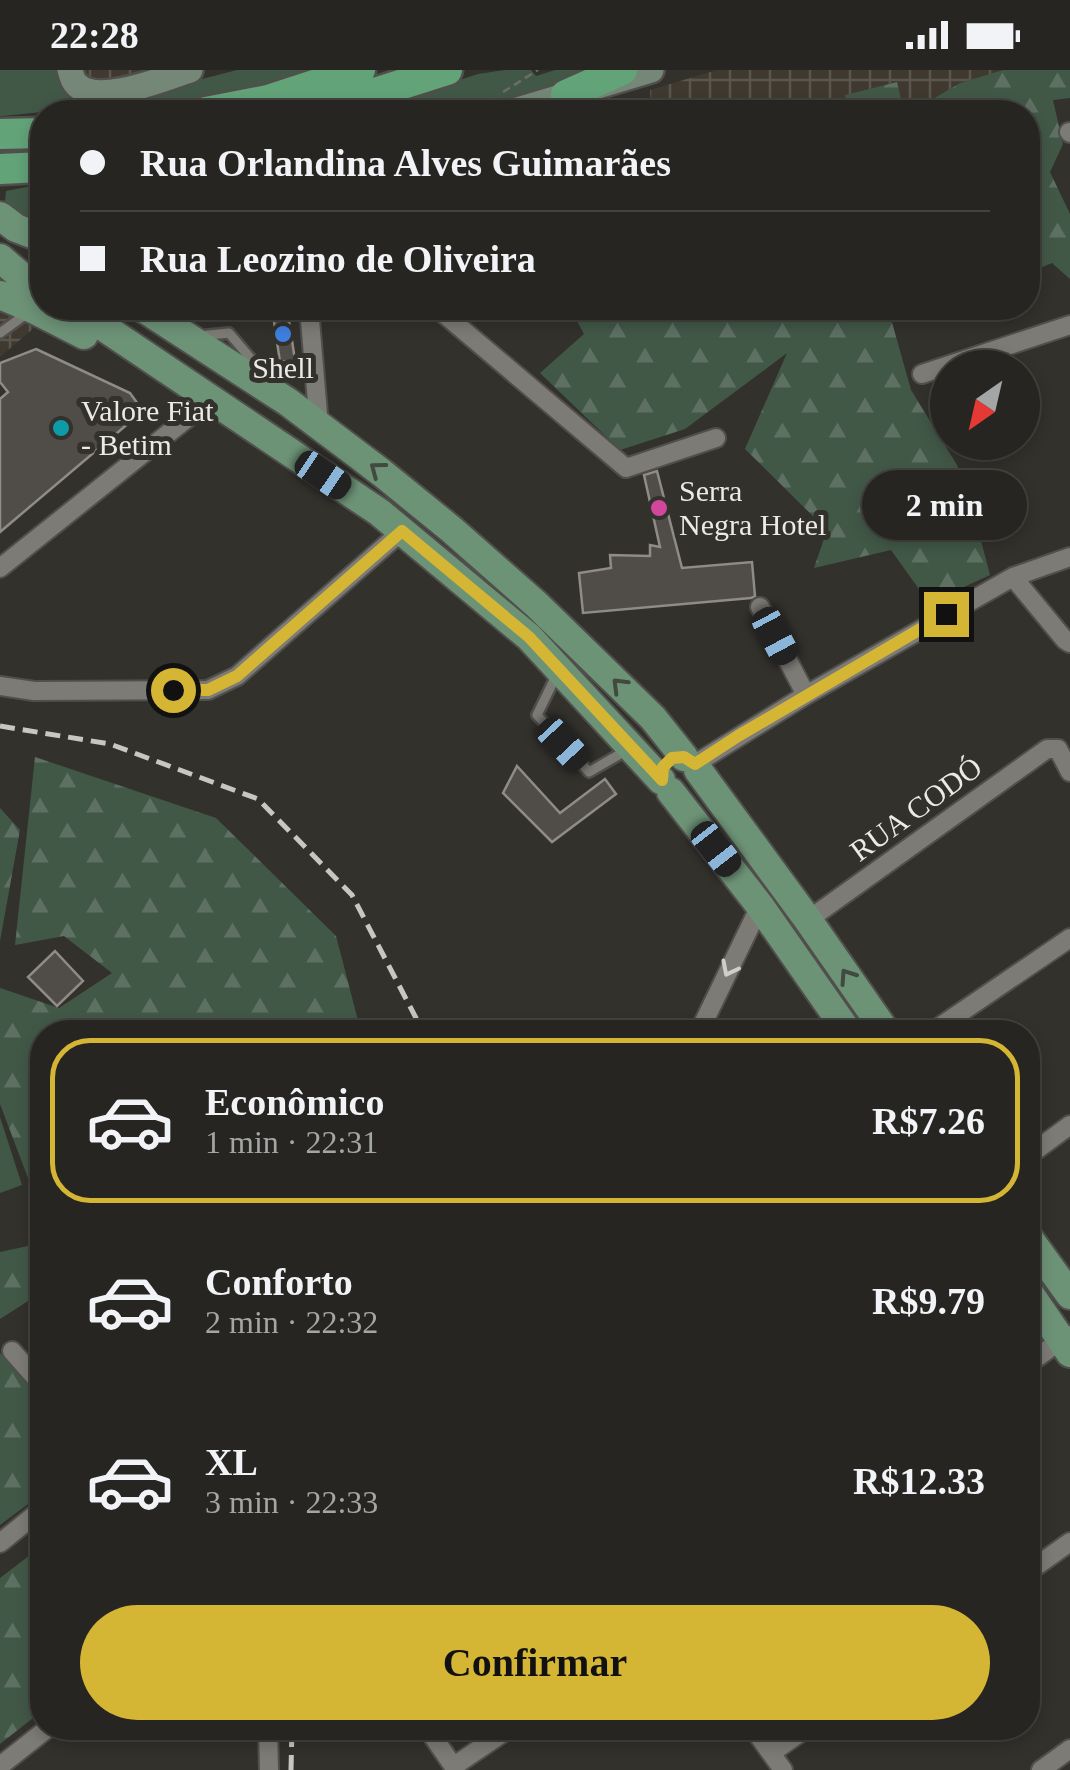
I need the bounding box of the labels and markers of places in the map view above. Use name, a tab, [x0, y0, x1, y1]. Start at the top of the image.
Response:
marker: Shell	[272, 323, 294, 345]
place label: Shell	[252, 351, 314, 384]
place label: Valore Fiat - Betim	[81, 394, 214, 461]
marker: Valore Fiat - Betim	[50, 417, 72, 439]
place label: Serra Negra Hotel	[679, 474, 826, 541]
marker: Serra Negra Hotel	[648, 497, 670, 519]

